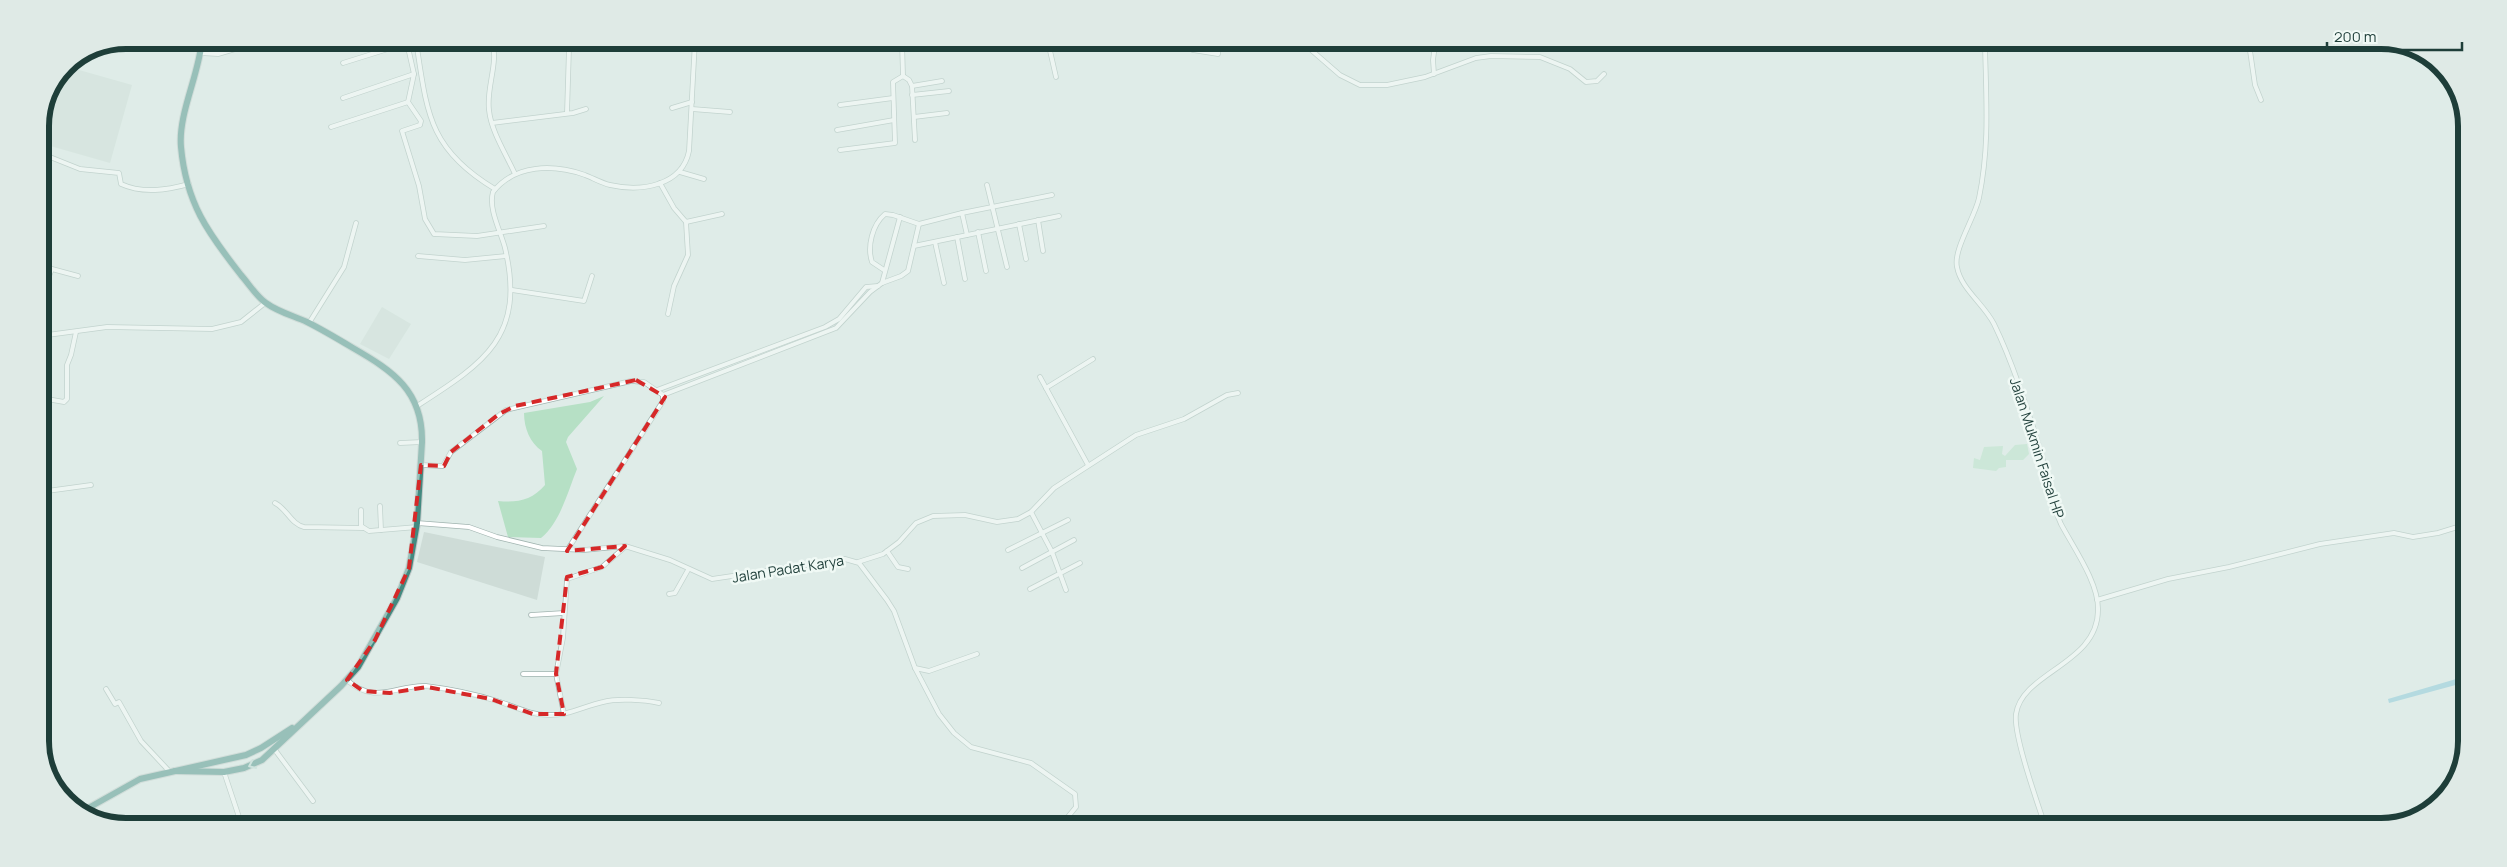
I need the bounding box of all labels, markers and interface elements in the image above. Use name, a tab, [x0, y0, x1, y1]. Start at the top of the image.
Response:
scale bar	[2327, 20, 2462, 52]
text: 200 m	[2334, 26, 2377, 47]
street label: Jalan Mukmin Faisal HP	[2006, 375, 2069, 521]
street label: Jalan Padat Karya	[731, 550, 845, 587]
one-way arrow	[248, 758, 257, 769]

